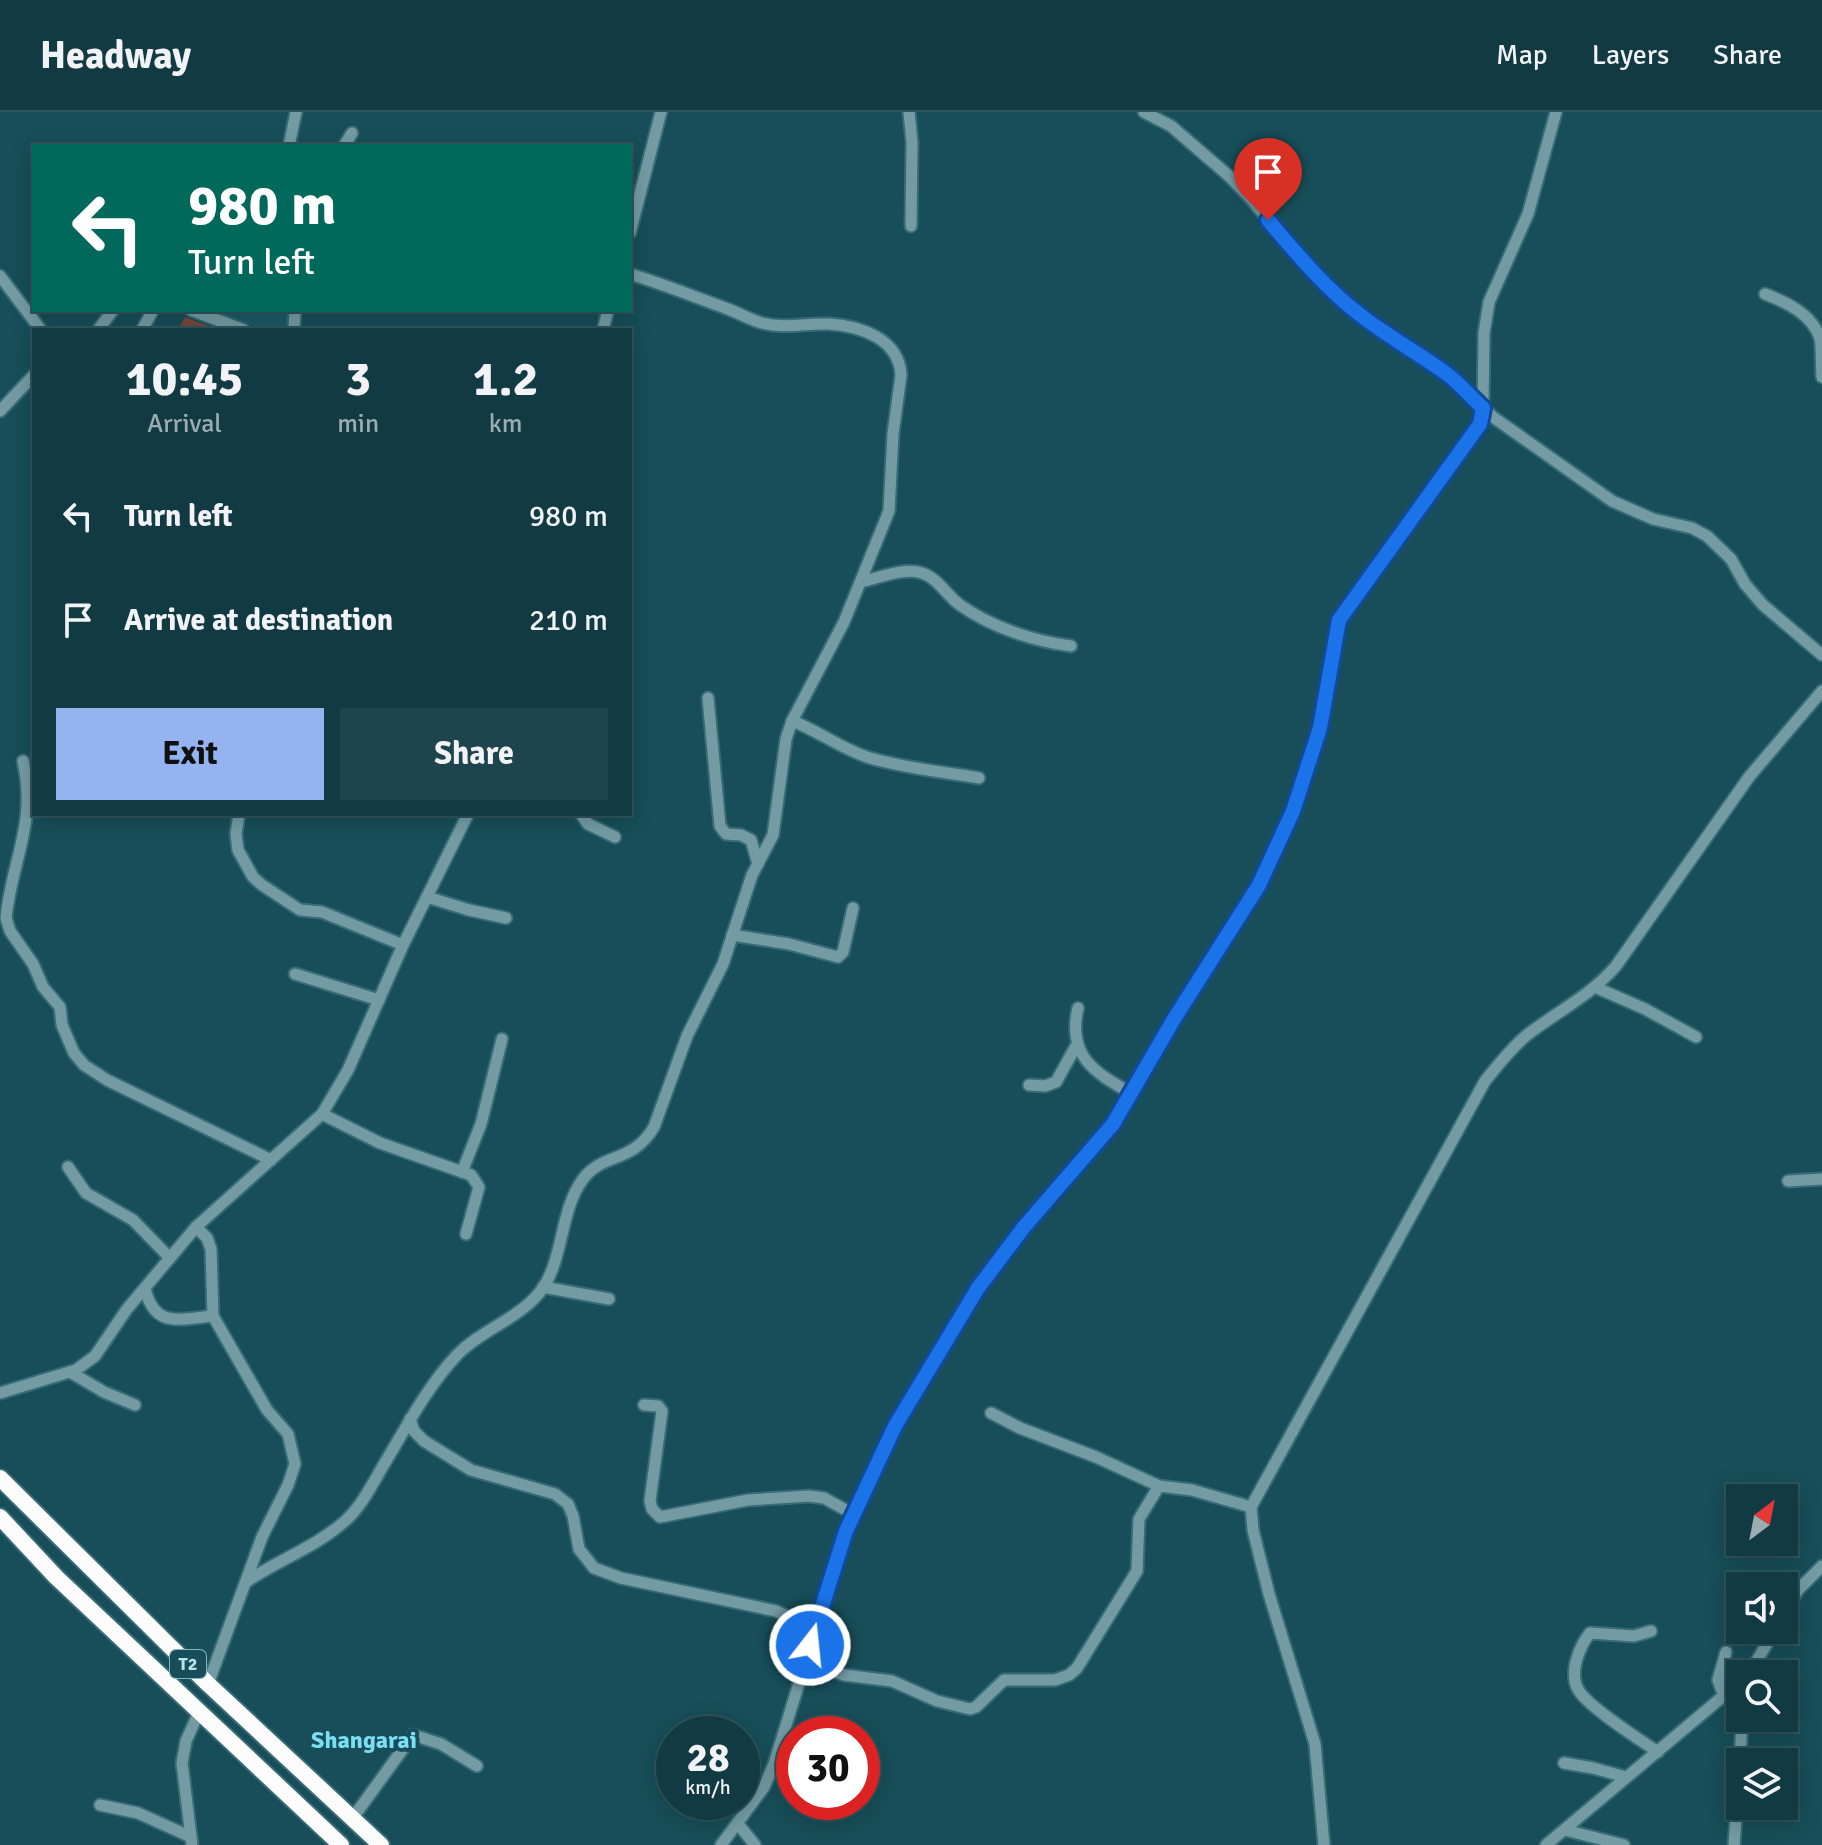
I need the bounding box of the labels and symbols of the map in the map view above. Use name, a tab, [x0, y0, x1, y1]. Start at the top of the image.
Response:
pin	[1234, 138, 1302, 220]
north arrow	[1726, 1484, 1798, 1556]
position arrow	[768, 1603, 852, 1687]
road number: T2	[170, 1650, 206, 1678]
speed limit sign: 30	[776, 1716, 880, 1820]
district label: Shangarai	[311, 1725, 417, 1755]

